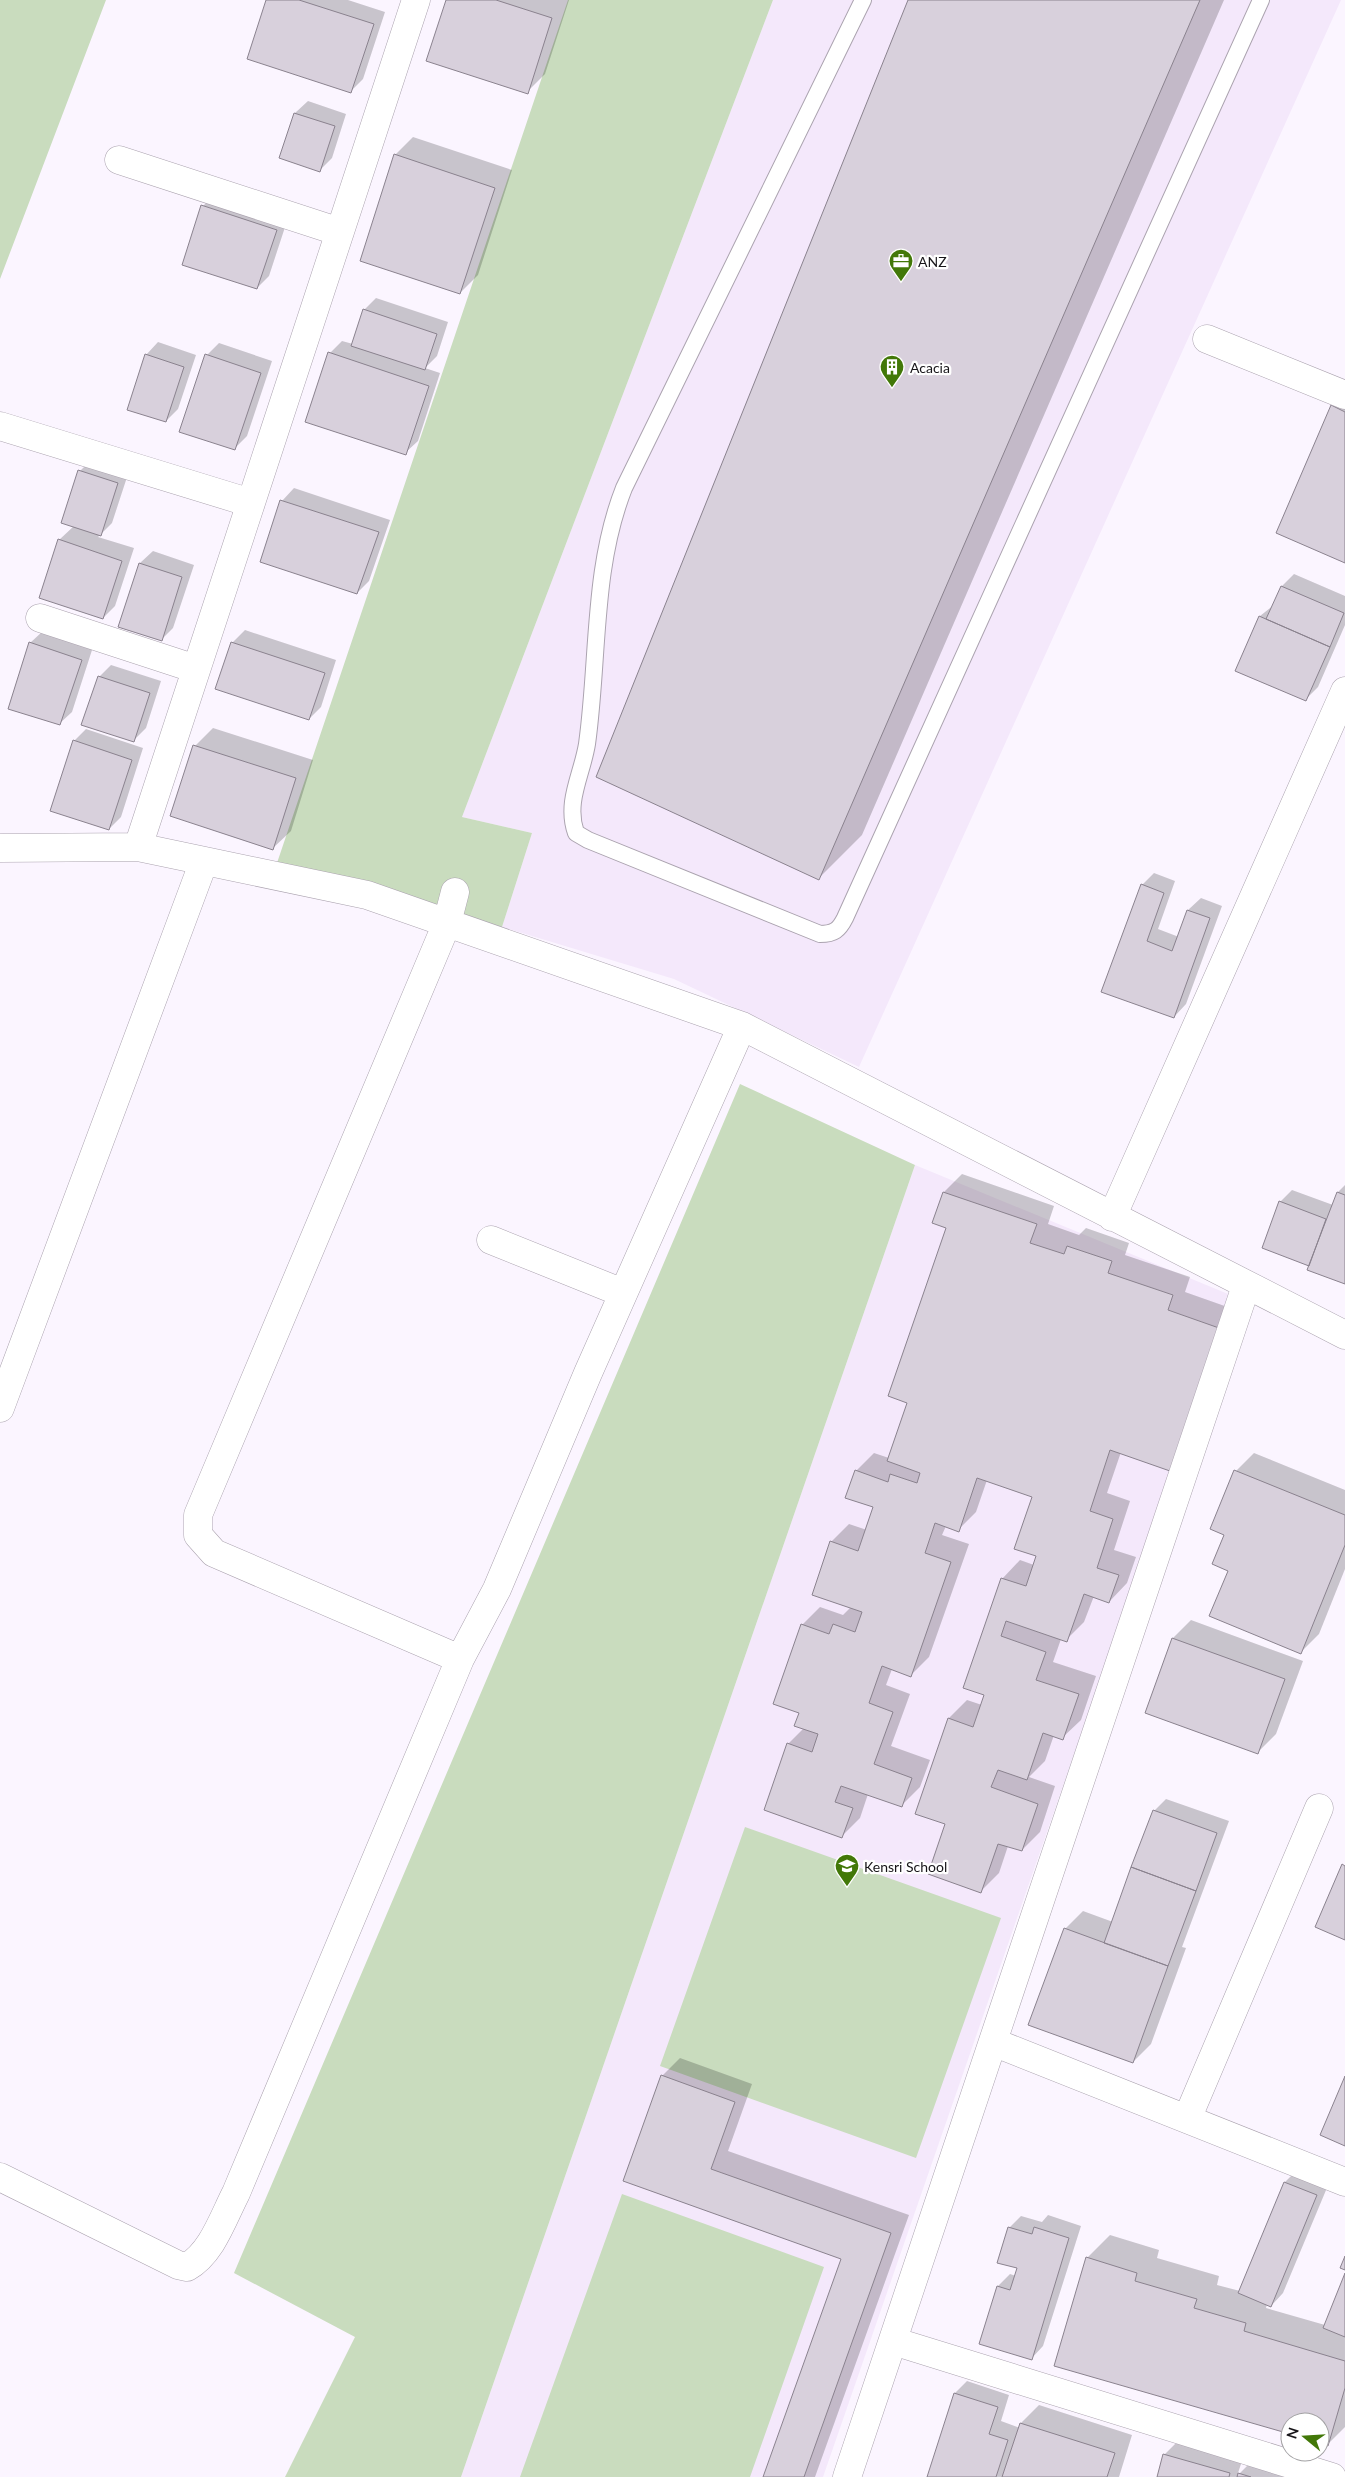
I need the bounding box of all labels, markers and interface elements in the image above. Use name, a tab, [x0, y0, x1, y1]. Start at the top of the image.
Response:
office icon: ANZ	[888, 248, 914, 282]
place label: ANZ	[918, 253, 947, 270]
building icon: Acacia	[879, 354, 905, 388]
place label: Acacia	[910, 359, 950, 376]
school or university icon: Kensri School	[834, 1853, 860, 1887]
place label: Kensri School	[864, 1858, 947, 1875]
north arrow	[1280, 2412, 1330, 2462]
text: N	[1282, 2425, 1302, 2441]

